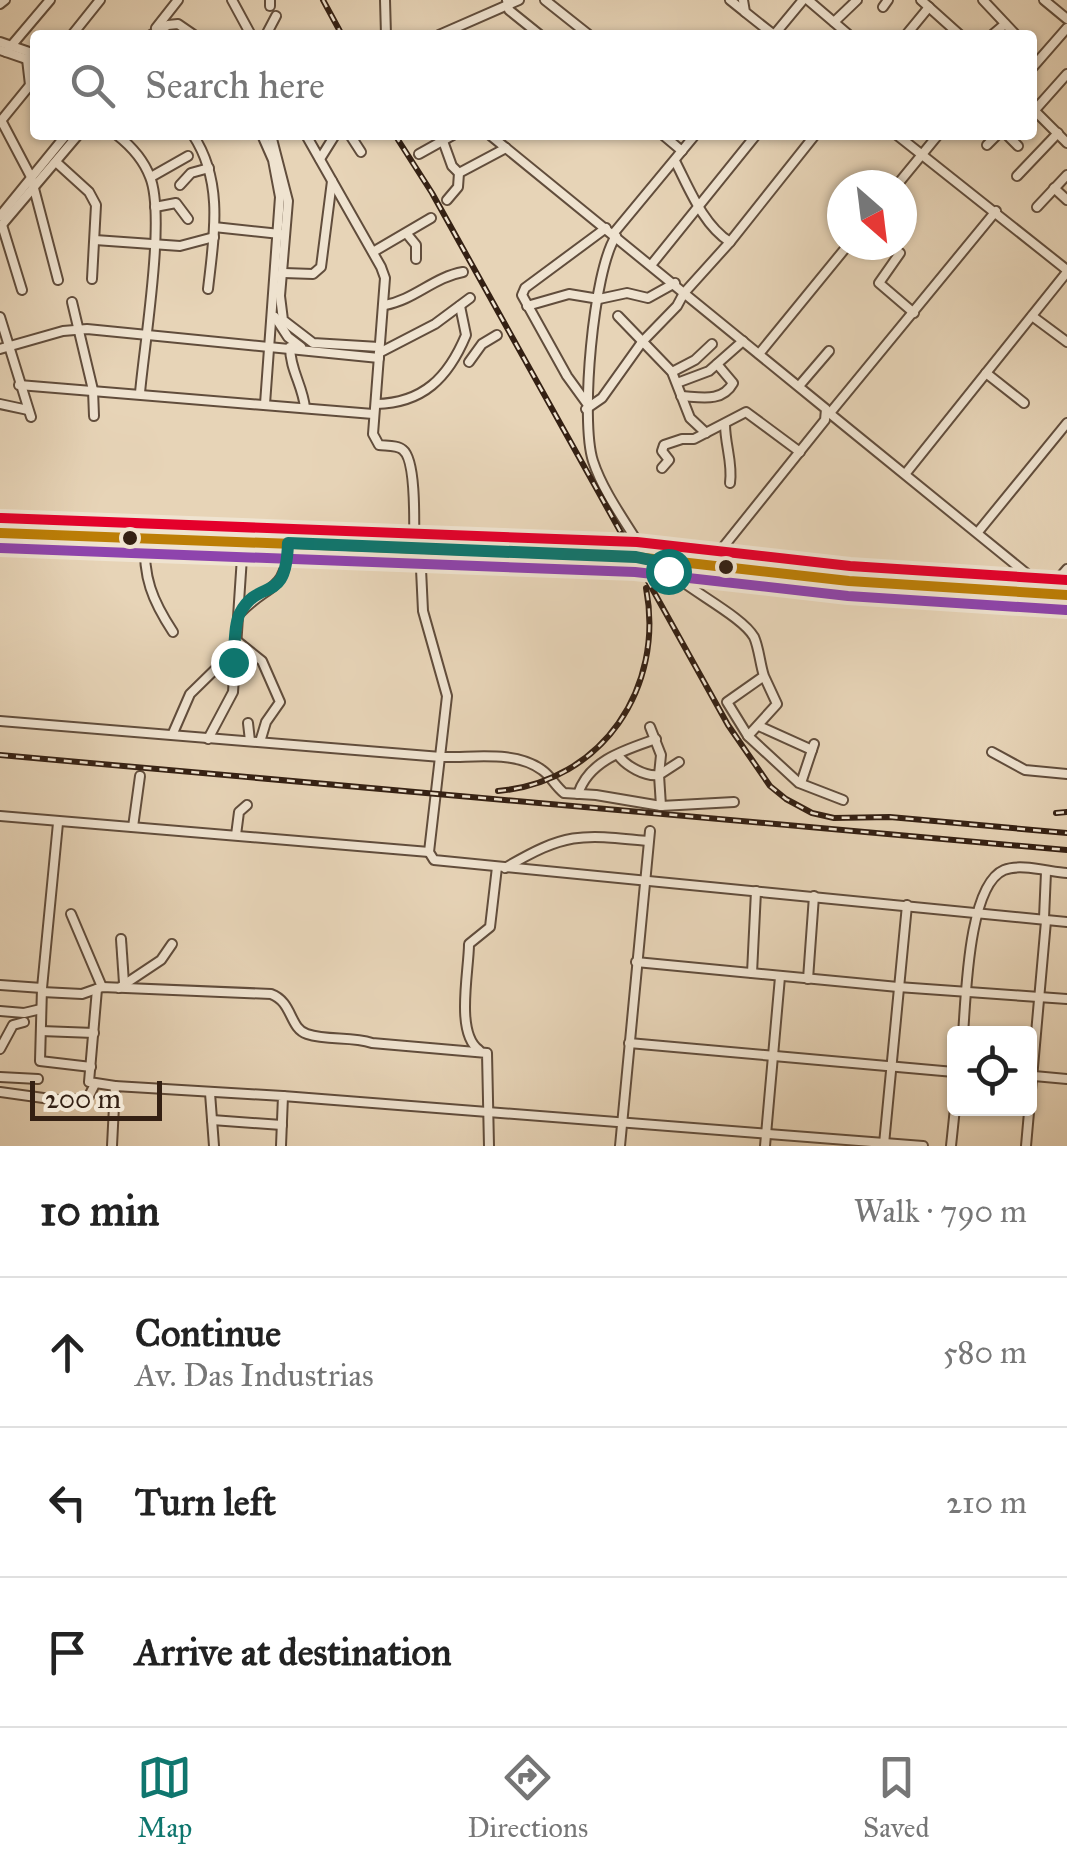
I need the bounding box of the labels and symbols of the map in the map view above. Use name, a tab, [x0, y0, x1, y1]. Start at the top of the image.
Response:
north arrow	[827, 170, 917, 260]
unlabelled marker	[120, 528, 140, 548]
route start	[646, 549, 692, 595]
unlabelled marker	[716, 557, 736, 577]
route end	[211, 640, 257, 686]
scale bar	[30, 1076, 162, 1120]

